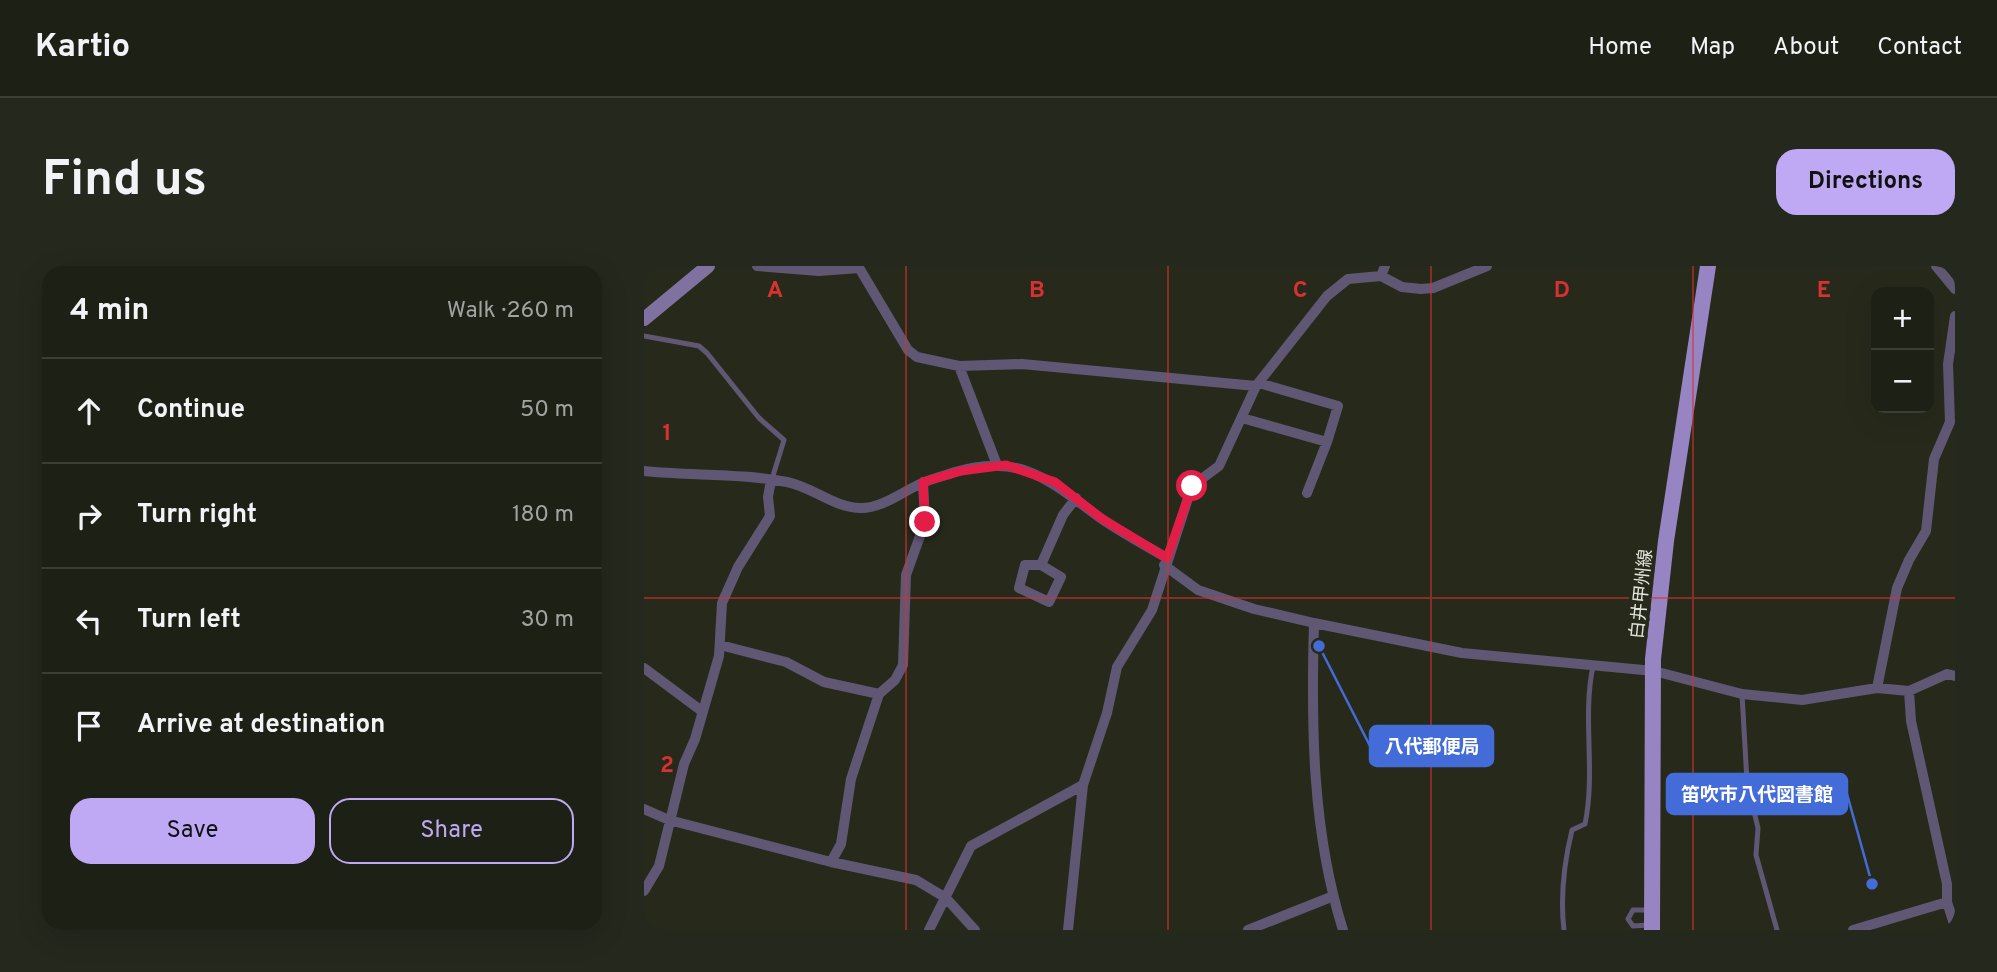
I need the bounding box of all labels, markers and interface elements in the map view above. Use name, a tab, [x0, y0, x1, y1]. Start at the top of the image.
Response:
text: Kartio	[35, 27, 130, 69]
text: Home	[1588, 33, 1652, 63]
text: Map	[1690, 33, 1735, 63]
text: About	[1773, 33, 1839, 63]
text: Contact	[1877, 33, 1962, 63]
button: Directions	[1776, 149, 1955, 215]
text: Find us	[42, 151, 207, 213]
text: A	[767, 277, 783, 306]
text: B	[1029, 277, 1045, 306]
text: C	[1293, 277, 1307, 306]
text: D	[1554, 277, 1570, 306]
text: E	[1817, 277, 1831, 306]
map controls	[1871, 287, 1934, 413]
button: +	[1871, 287, 1934, 350]
text: 4 min	[70, 293, 149, 330]
text: Walk · 260 m	[447, 297, 574, 326]
button: −	[1871, 350, 1934, 413]
icon: ahead	[70, 392, 108, 430]
text: Continue	[137, 394, 245, 427]
text: 50 m	[520, 396, 574, 425]
text: 1	[662, 420, 672, 449]
route start	[1176, 470, 1207, 501]
icon: right	[70, 497, 108, 535]
text: Turn right	[137, 499, 257, 532]
text: 180 m	[512, 501, 574, 530]
route end	[909, 506, 940, 537]
street label: 白井甲州線	[1626, 548, 1659, 640]
icon: left	[70, 602, 108, 640]
text: Turn left	[137, 604, 241, 637]
text: 30 m	[521, 606, 574, 635]
icon: arrive	[70, 707, 108, 745]
text: Arrive at destination	[137, 709, 385, 742]
callout: 八代郵便局	[1370, 726, 1493, 766]
text: 八代郵便局	[1384, 736, 1480, 760]
text: 2	[660, 752, 674, 781]
callout: 笛吹市八代図書館	[1667, 774, 1847, 814]
text: 笛吹市八代図書館	[1681, 784, 1833, 808]
button: Save	[70, 798, 315, 864]
button: Share	[329, 798, 574, 864]

